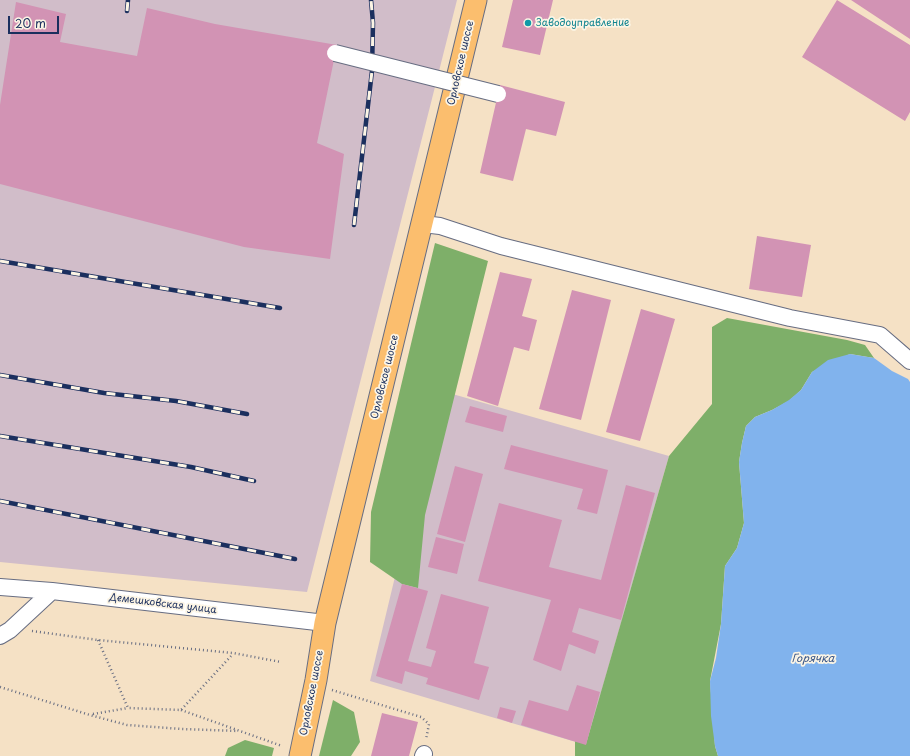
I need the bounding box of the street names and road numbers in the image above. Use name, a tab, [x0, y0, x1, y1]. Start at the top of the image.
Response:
street label: Орловское шоссе	[445, 20, 477, 106]
street label: Орловское шоссе	[369, 334, 401, 420]
street label: Демешковская улица	[109, 591, 217, 617]
street label: Орловское шоссе	[298, 649, 326, 737]

